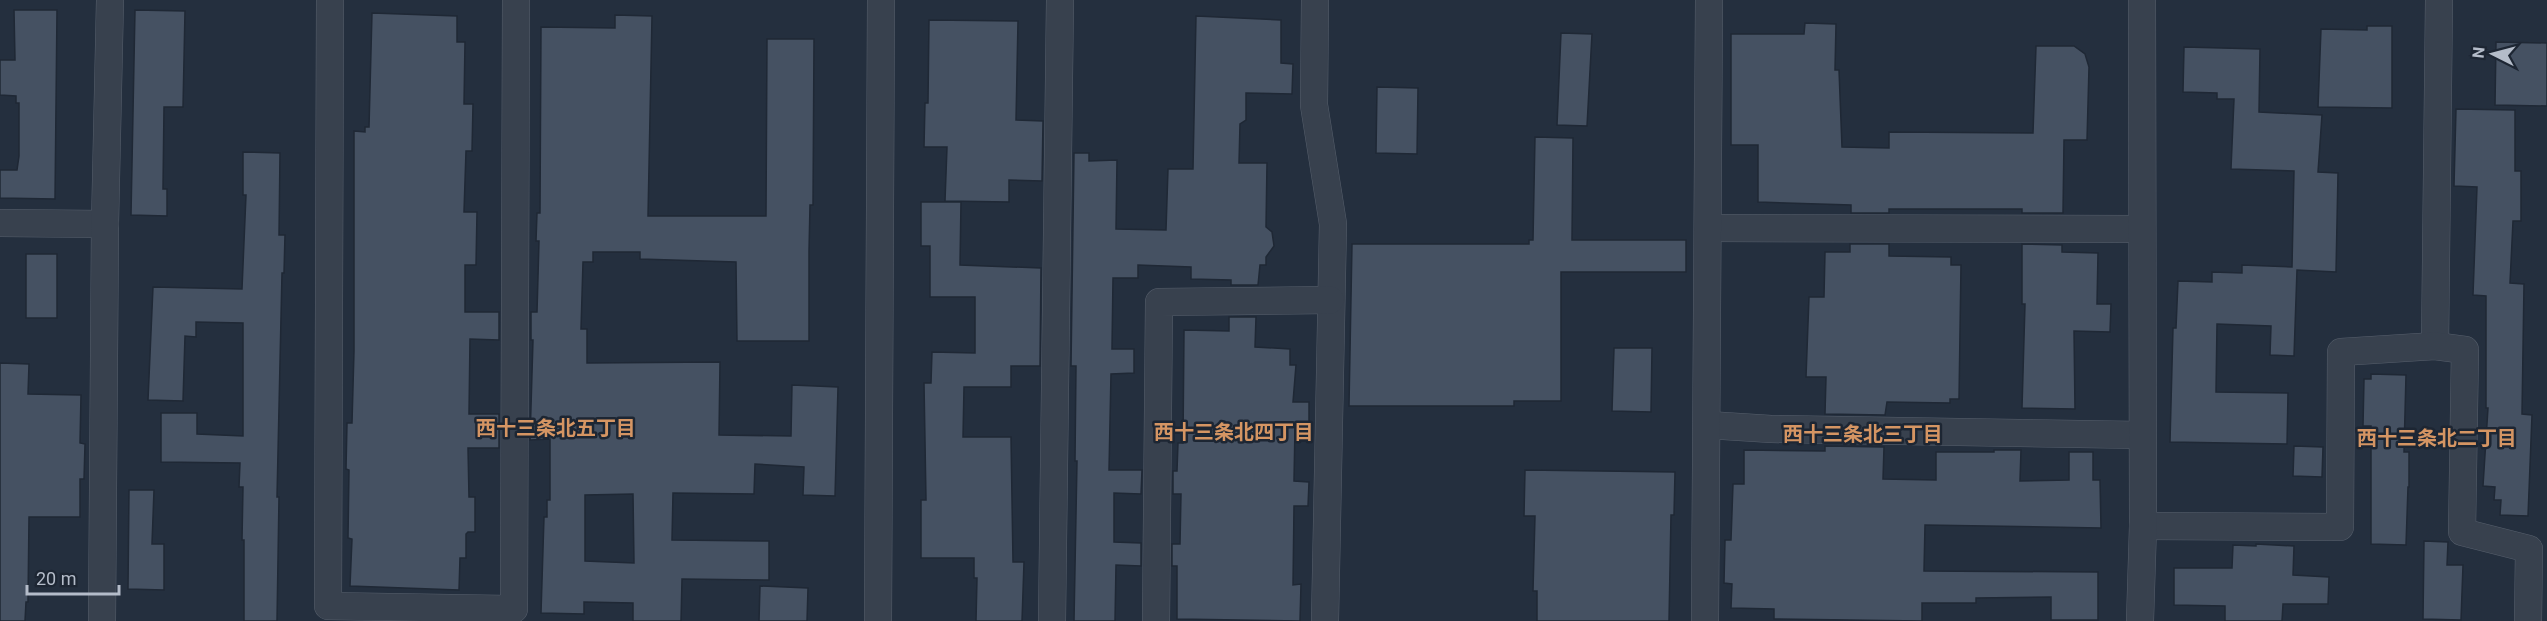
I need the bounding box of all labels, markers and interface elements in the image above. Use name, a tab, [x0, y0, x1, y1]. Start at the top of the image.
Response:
north arrow	[2463, 24, 2523, 84]
text: N	[2469, 46, 2489, 59]
district label: 西十三条北五丁目	[476, 416, 636, 440]
district label: 西十三条北四丁目	[1154, 420, 1314, 444]
district label: 西十三条北三丁目	[1783, 422, 1943, 446]
district label: 西十三条北二丁目	[2357, 426, 2517, 450]
scale bar	[27, 558, 118, 596]
text: 20 m	[36, 568, 76, 589]

